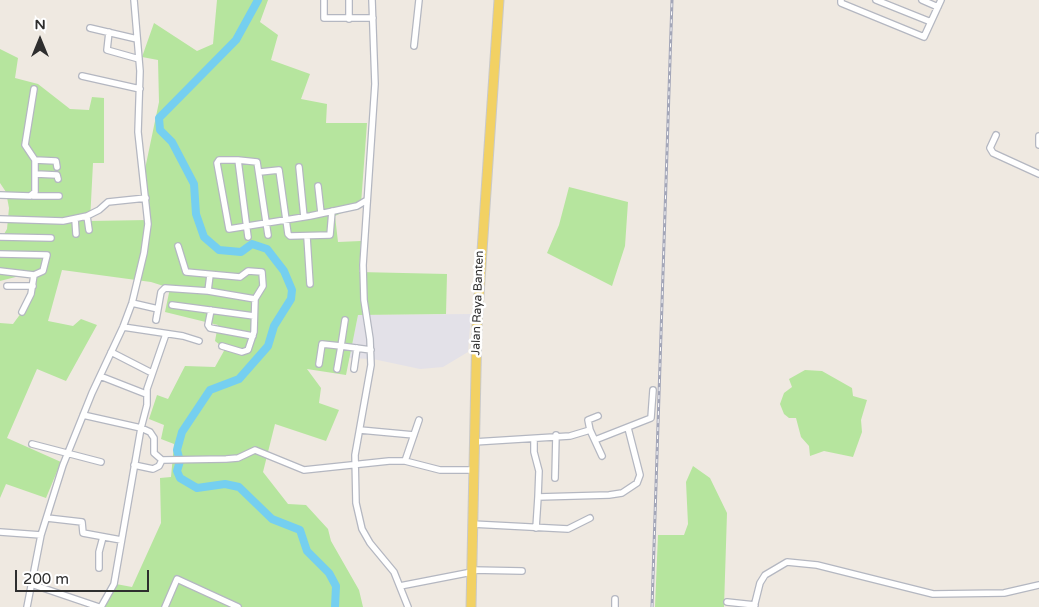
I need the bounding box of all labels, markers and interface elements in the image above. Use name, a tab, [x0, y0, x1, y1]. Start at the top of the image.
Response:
north arrow	[15, 15, 65, 65]
text: N	[34, 16, 46, 33]
street label: Jalan Raya Banten	[469, 250, 487, 356]
scale bar	[18, 560, 151, 592]
text: 200 m	[23, 570, 69, 588]

